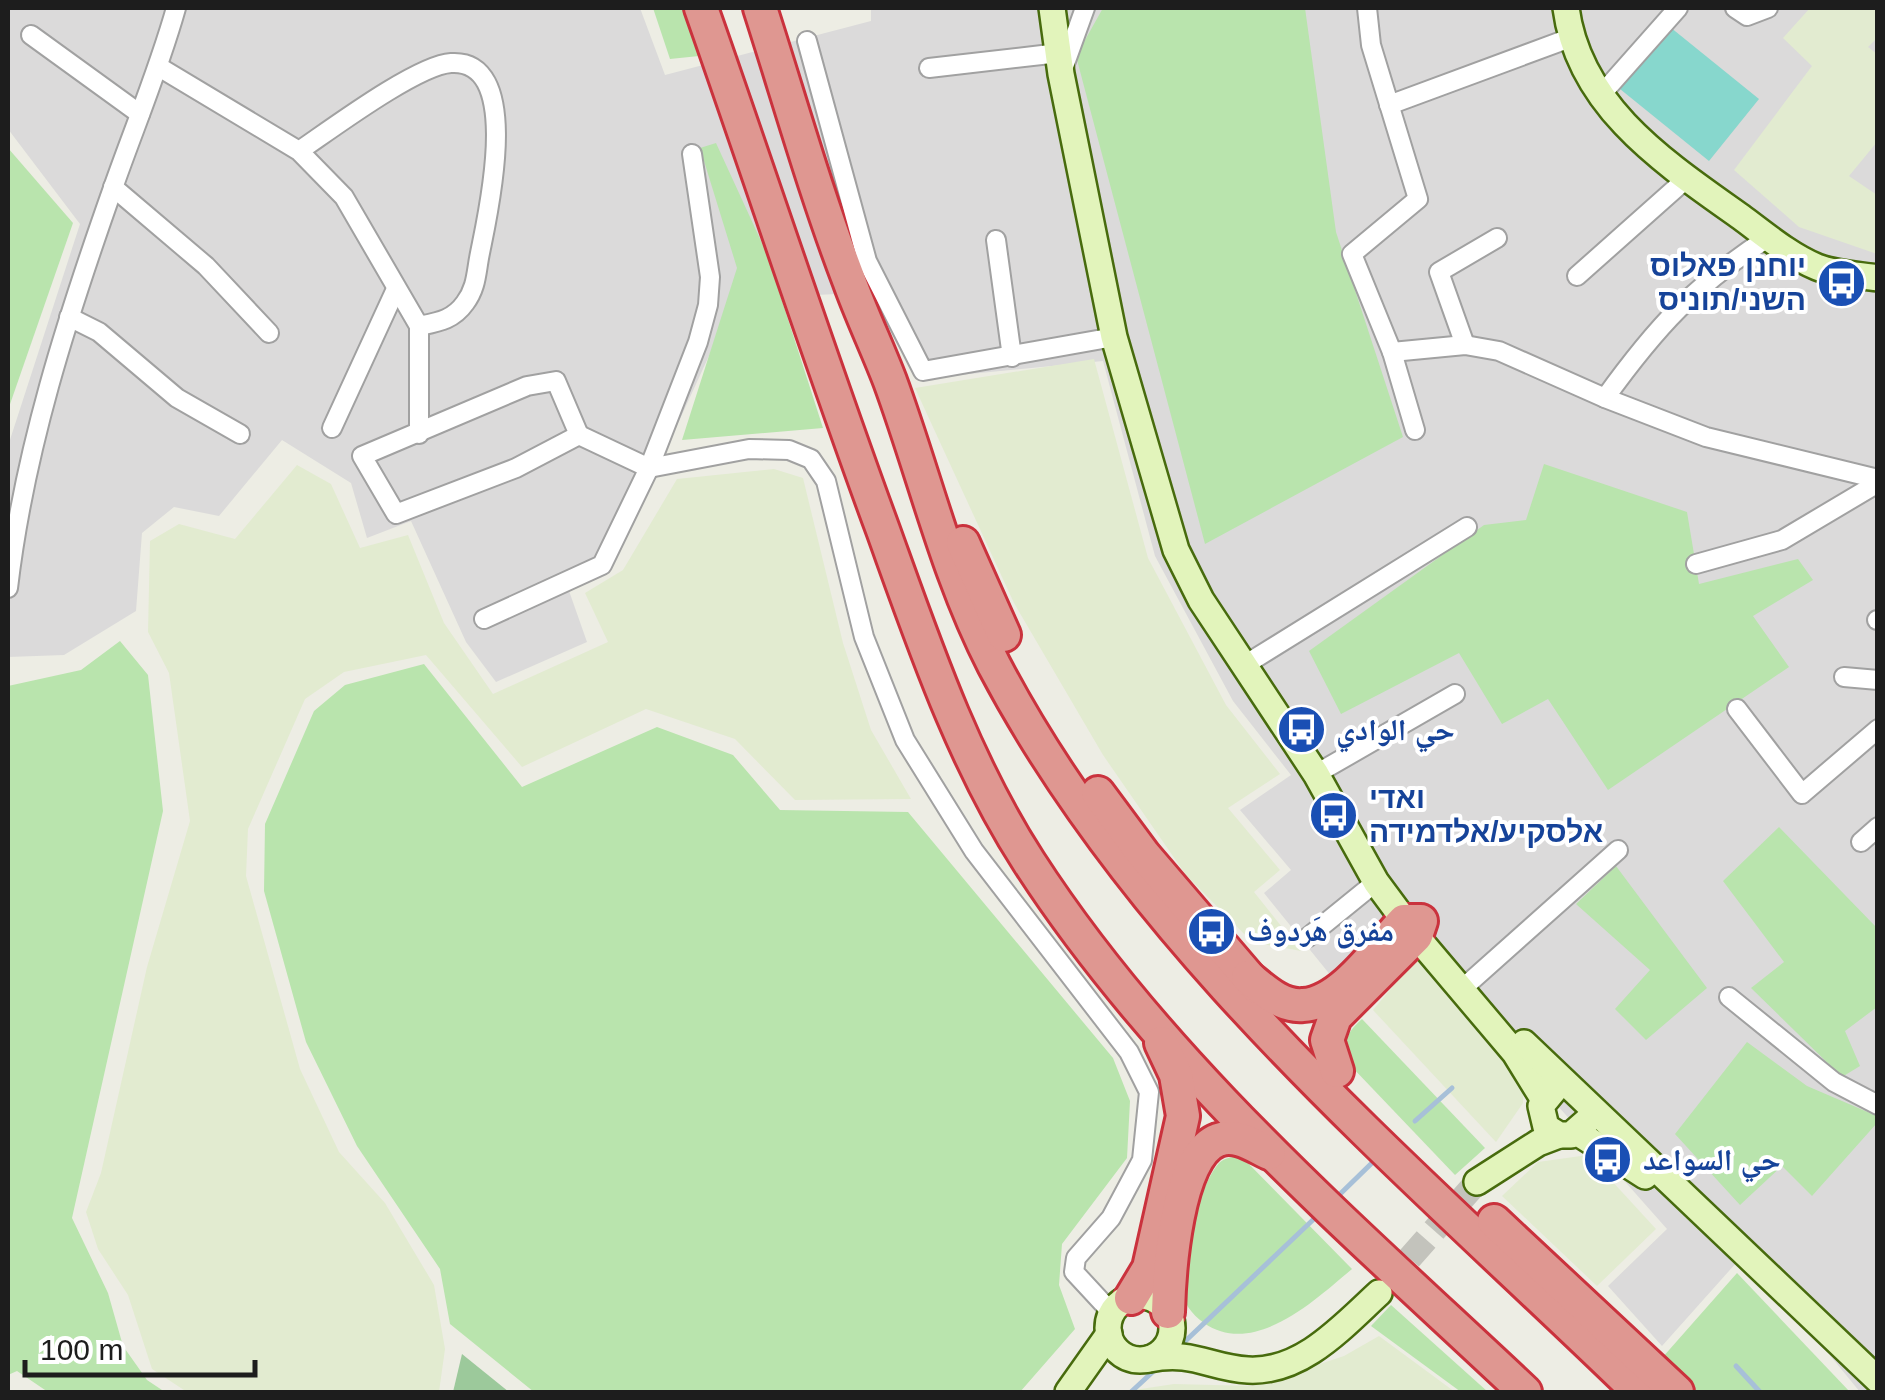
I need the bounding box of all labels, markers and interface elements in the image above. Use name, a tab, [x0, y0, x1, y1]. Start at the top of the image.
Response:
place label: יוחנן פאלוס השני/תוניס	[1650, 249, 1806, 316]
bus stop icon: יוחנן פאלוס השני/תוניס	[1815, 257, 1867, 309]
bus stop icon: حي الوادي	[1275, 704, 1327, 756]
place label: حي الوادي	[1336, 713, 1455, 753]
place label: ואדי אלסקיע/אלדמידה	[1369, 781, 1603, 848]
bus stop icon: ואדי אלסקיע/אלדמידה	[1308, 789, 1360, 841]
bus stop icon: مفرق هَردوف	[1186, 905, 1238, 957]
place label: مفرق هَردوف	[1247, 914, 1394, 949]
bus stop icon: حي السواعد	[1582, 1134, 1634, 1186]
place label: حي السواعد	[1643, 1143, 1781, 1183]
scale bar	[25, 1315, 255, 1377]
text: 100 m	[40, 1333, 123, 1366]

